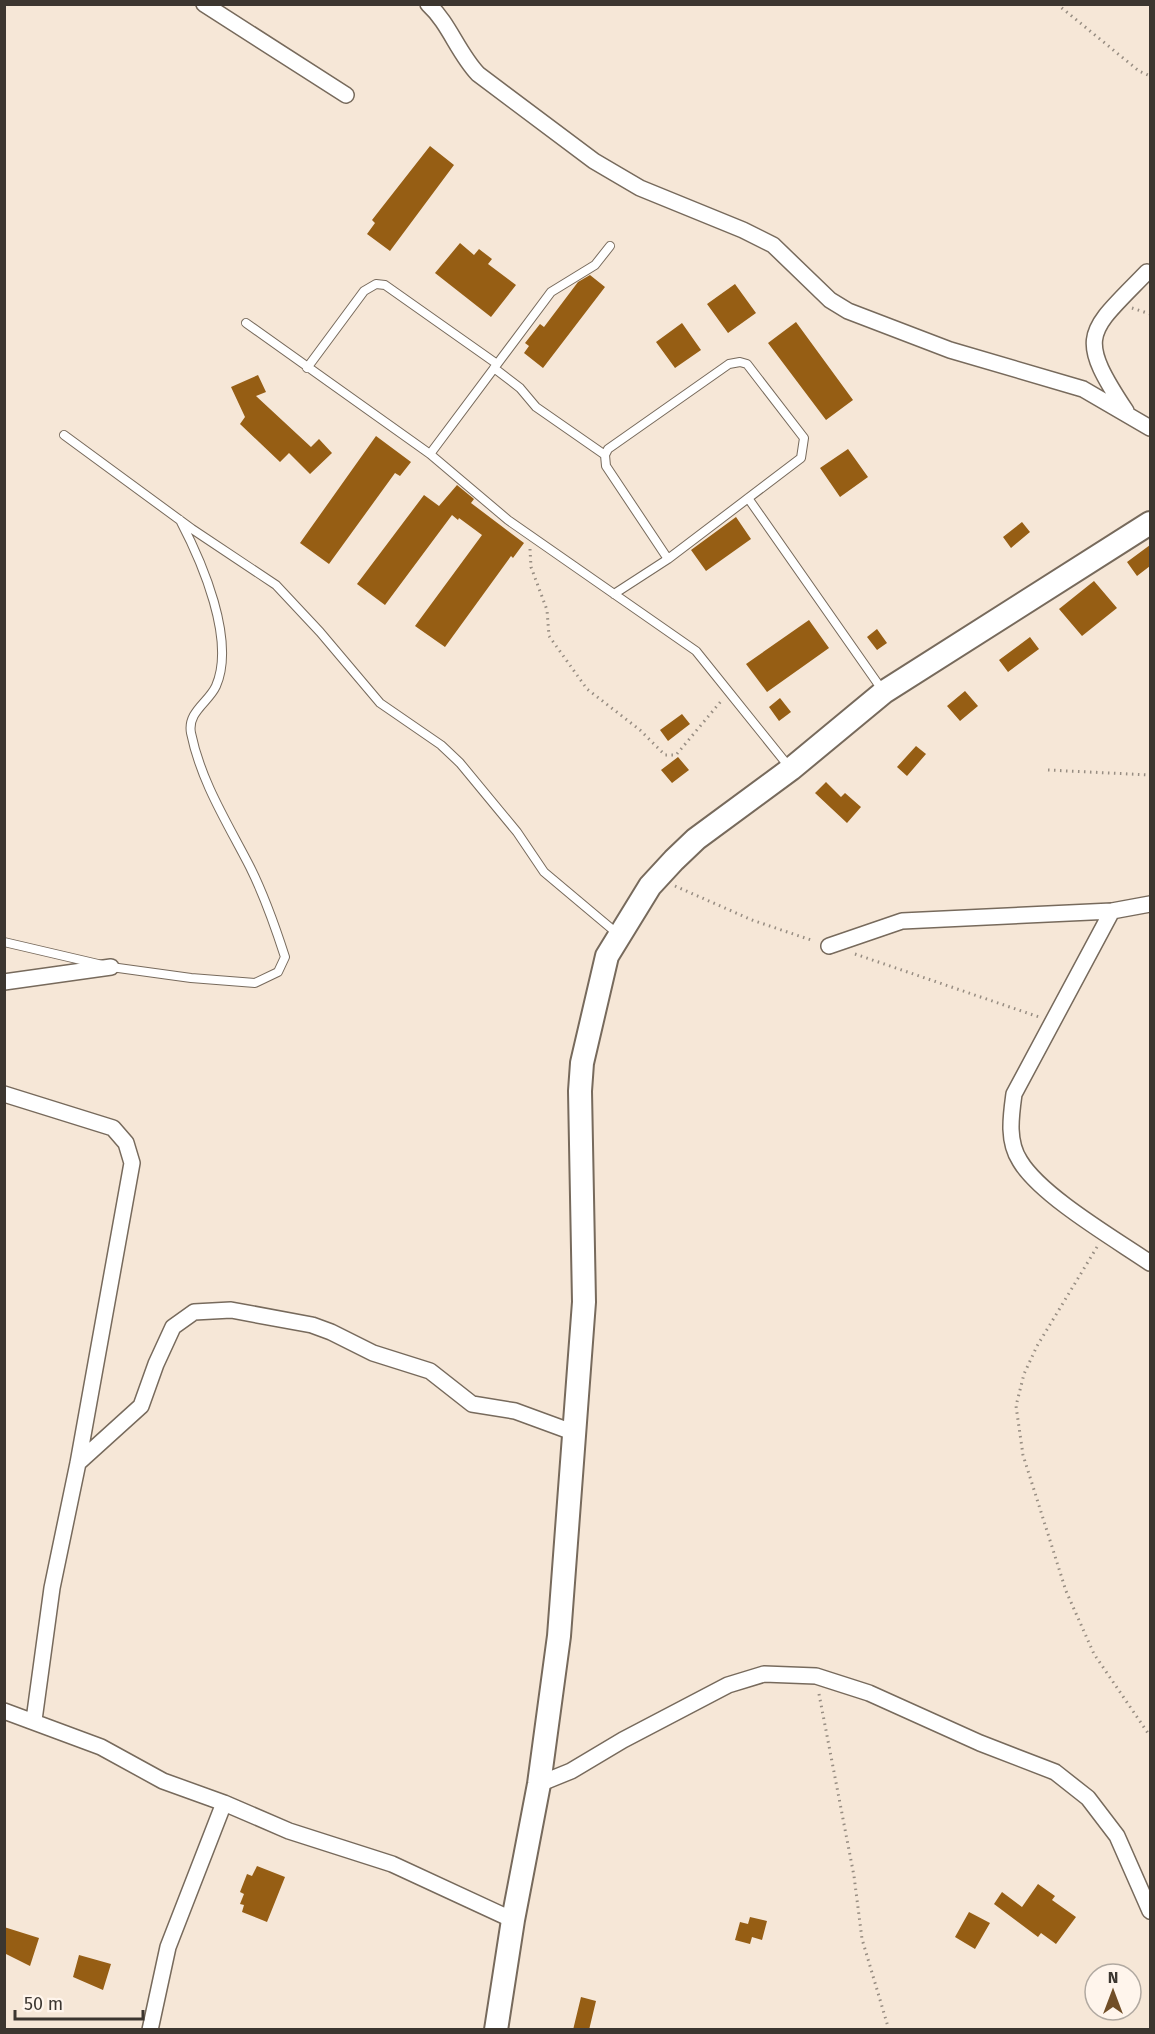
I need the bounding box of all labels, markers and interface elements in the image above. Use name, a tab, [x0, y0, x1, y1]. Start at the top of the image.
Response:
north arrow	[1083, 1962, 1143, 2022]
text: N	[1108, 1968, 1118, 1987]
scale bar	[15, 1983, 142, 2021]
text: 50 m	[24, 1993, 63, 2015]

